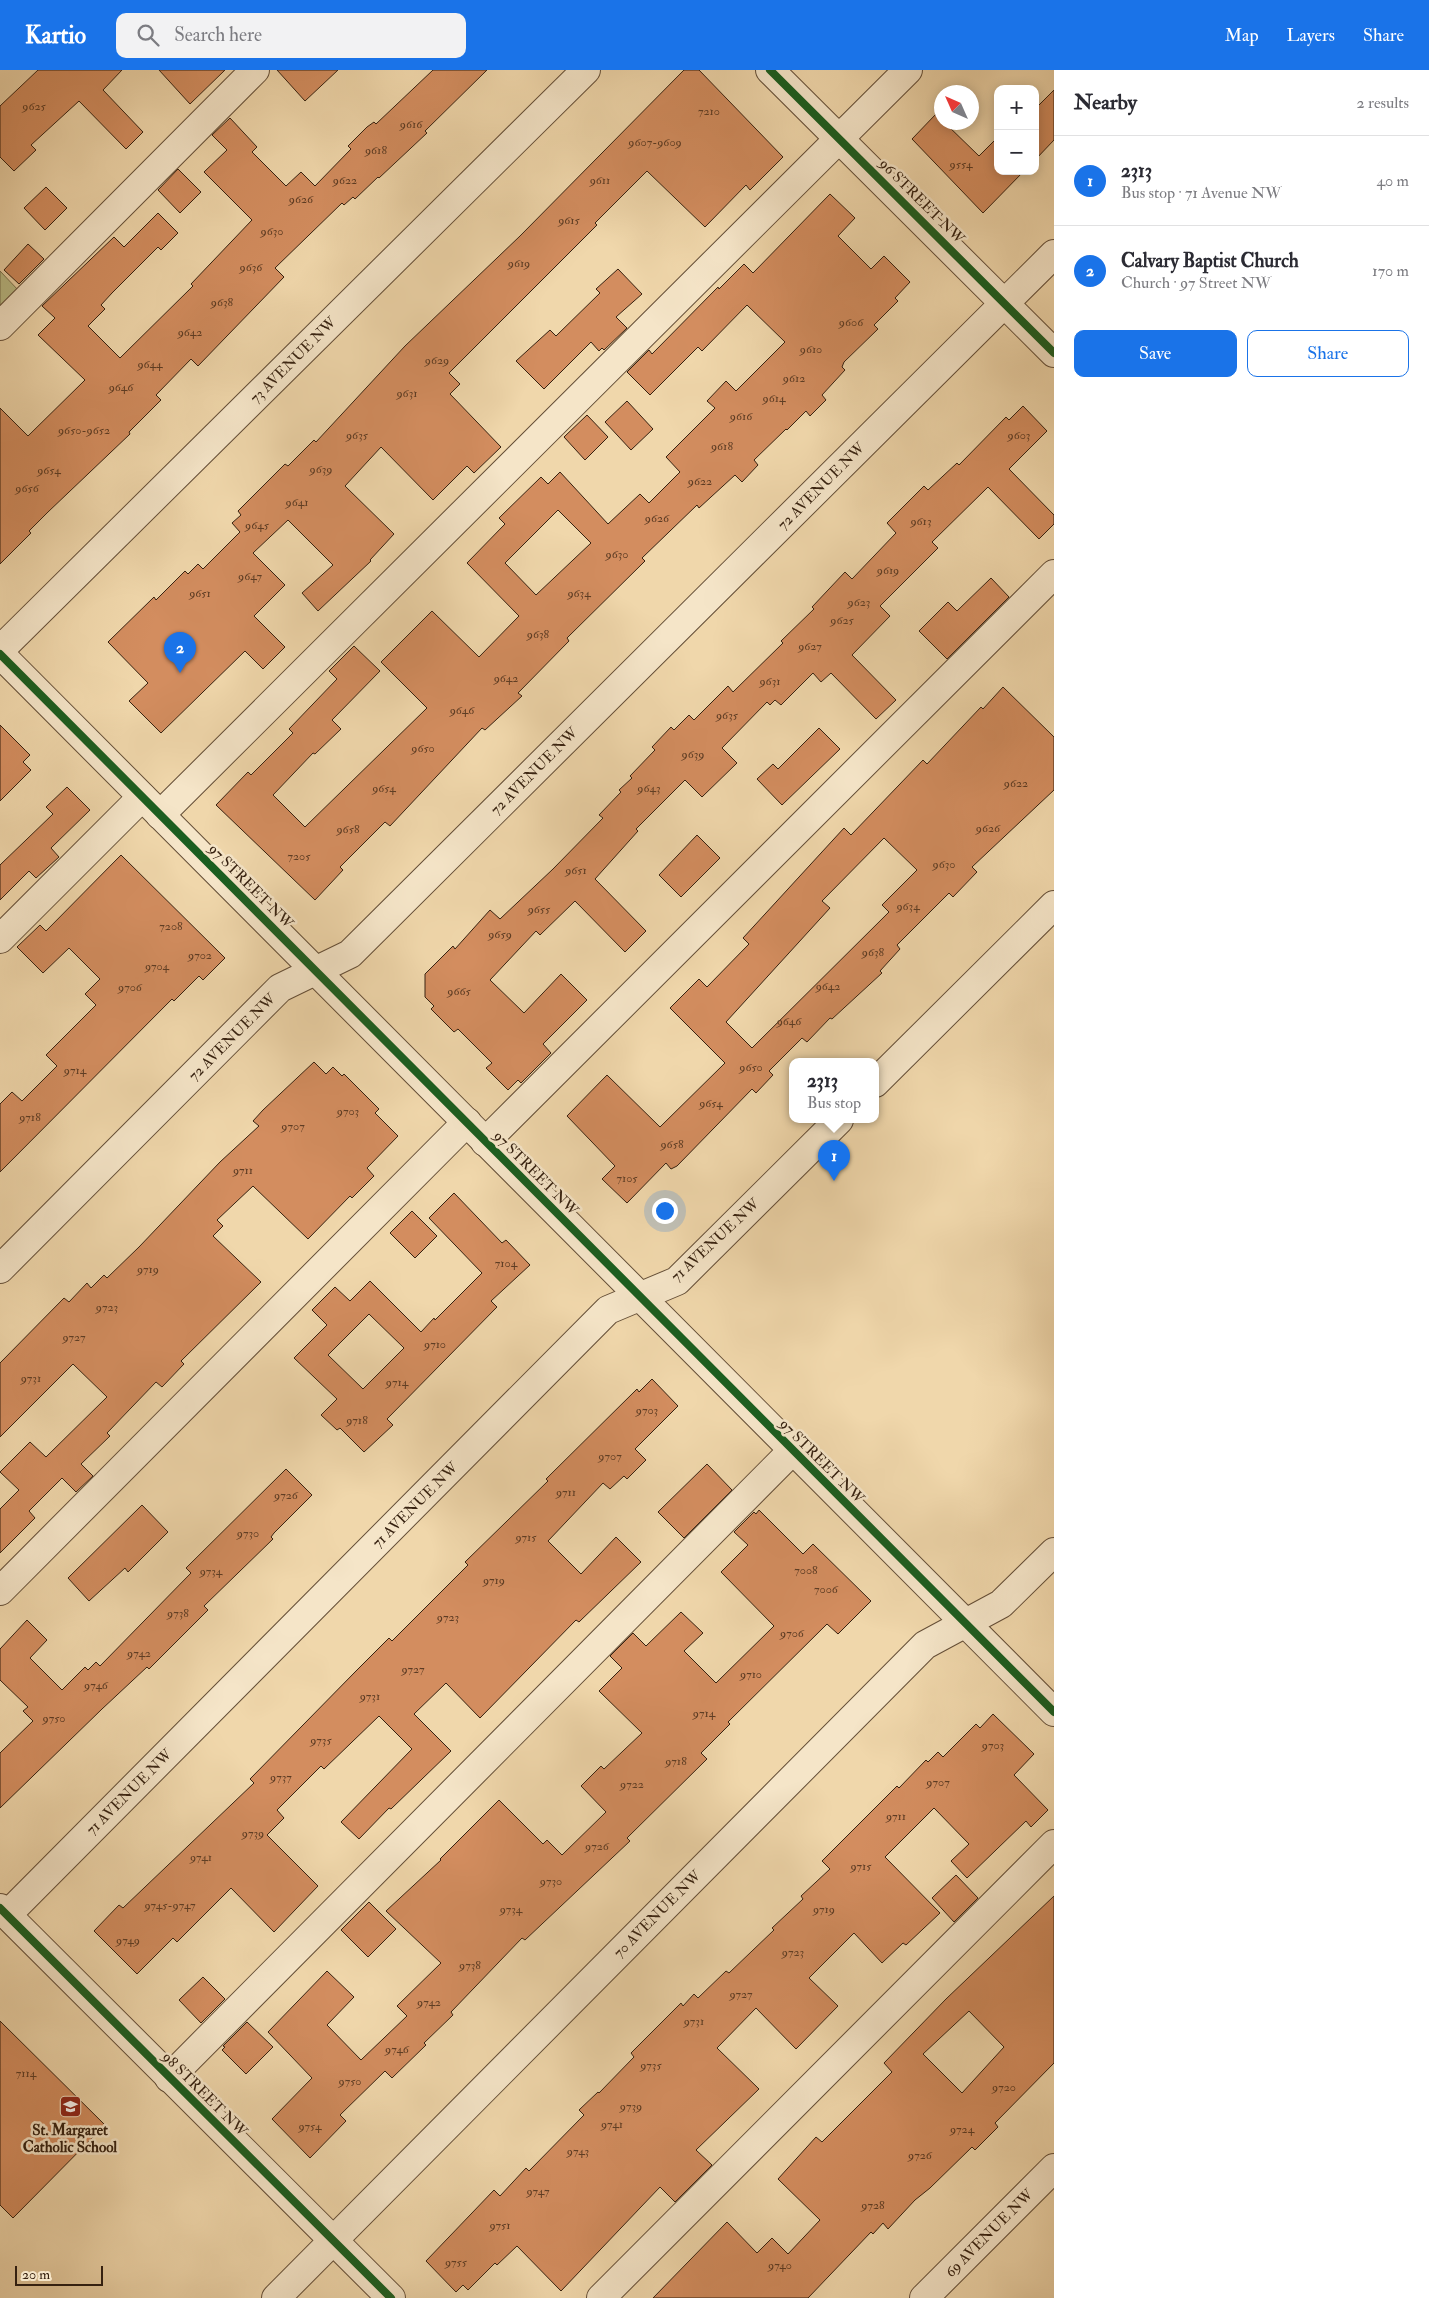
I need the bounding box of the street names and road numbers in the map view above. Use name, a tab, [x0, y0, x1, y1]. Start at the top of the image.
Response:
street label: 96 STREET NW	[874, 154, 969, 249]
street label: 73 AVENUE NW	[246, 313, 341, 408]
street label: 72 AVENUE NW	[774, 438, 870, 534]
street label: 72 AVENUE NW	[487, 723, 583, 819]
street label: 97 STREET NW	[203, 839, 298, 933]
street label: 72 AVENUE NW	[185, 989, 281, 1085]
street label: 97 STREET NW	[488, 1126, 583, 1220]
street label: 71 AVENUE NW	[667, 1194, 764, 1286]
street label: 97 STREET NW	[774, 1414, 869, 1508]
street label: 71 AVENUE NW	[368, 1458, 463, 1552]
street label: 71 AVENUE NW	[82, 1745, 177, 1839]
street label: 70 AVENUE NW	[609, 1866, 706, 1962]
street label: 98 STREET NW	[157, 2047, 252, 2141]
street label: 69 AVENUE NW	[941, 2185, 1038, 2281]

